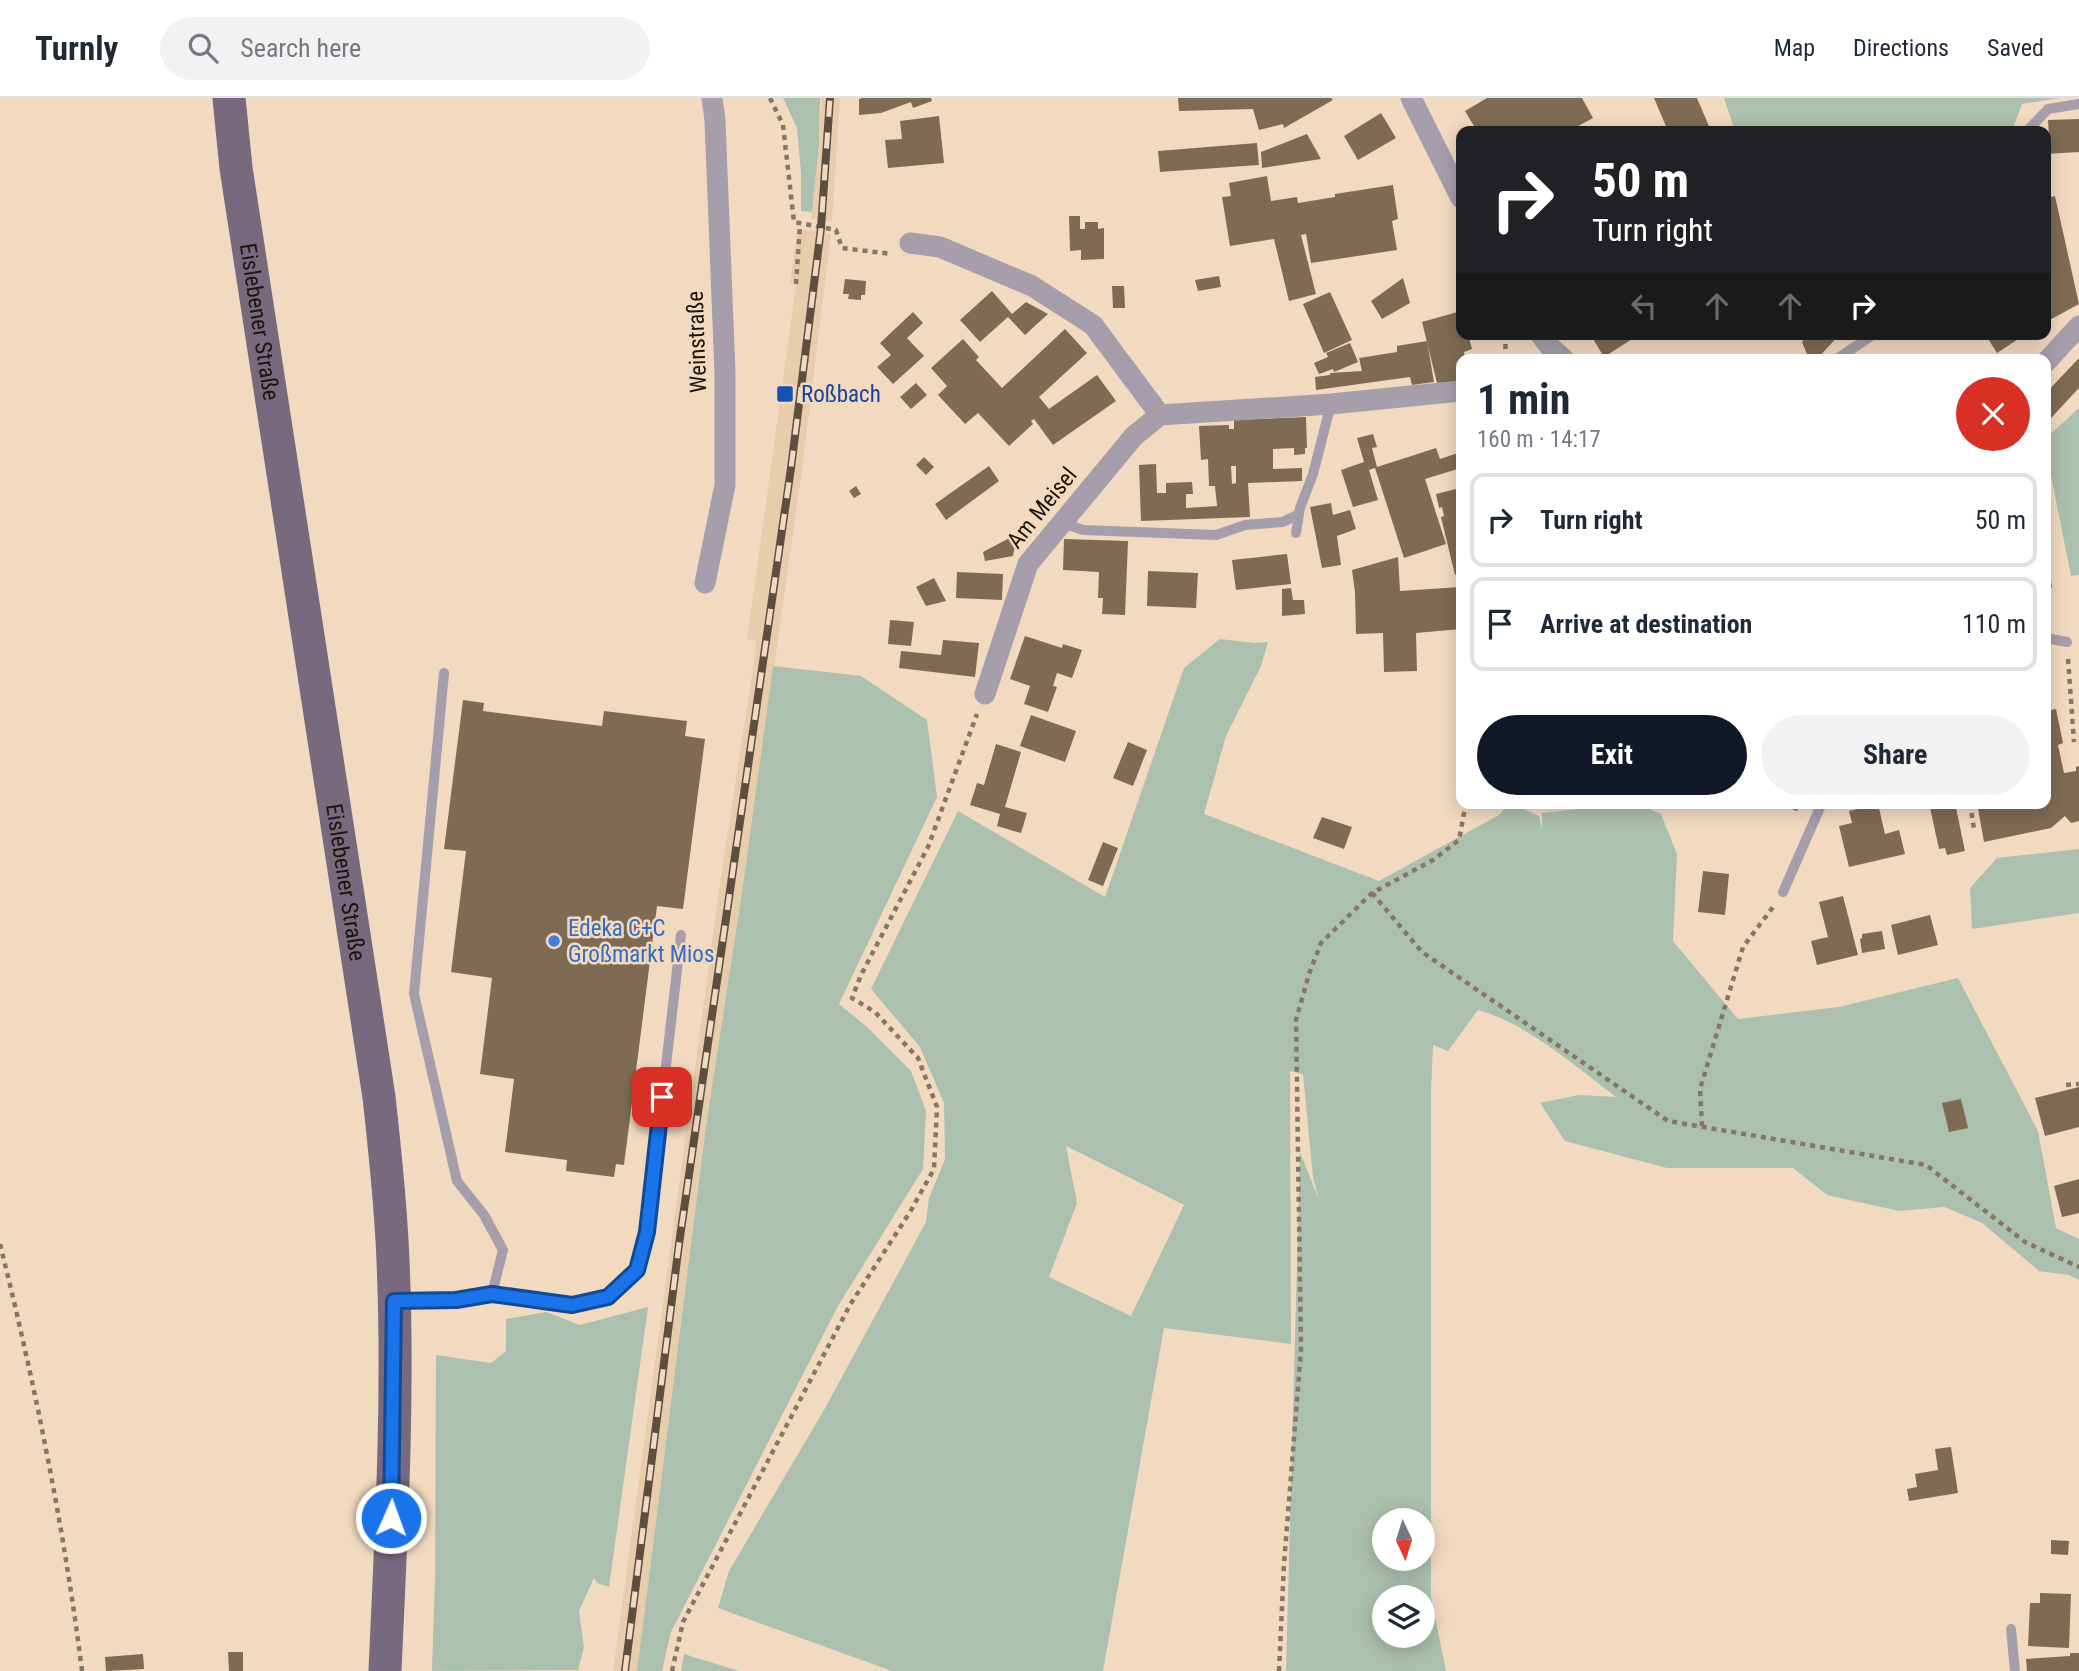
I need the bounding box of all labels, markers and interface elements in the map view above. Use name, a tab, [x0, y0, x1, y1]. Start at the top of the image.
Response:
search box	[160, 17, 650, 80]
text: Turnly	[35, 29, 118, 68]
icon: search	[184, 29, 222, 67]
text: Search here	[240, 33, 361, 63]
text: Map	[1774, 34, 1815, 62]
text: Directions	[1853, 34, 1949, 62]
text: Saved	[1987, 34, 2044, 62]
text: 50 m	[1592, 152, 1689, 209]
icon: right	[1477, 154, 1568, 245]
text: Turn right	[1592, 211, 1713, 249]
street label: Eislebener Straße	[234, 241, 285, 402]
icon: left	[1625, 287, 1663, 325]
icon: ahead	[1698, 287, 1736, 325]
icon: ahead	[1771, 287, 1809, 325]
icon: right	[1844, 287, 1882, 325]
street label: Weinstraße	[682, 291, 712, 393]
text: 1 min	[1477, 375, 1570, 424]
button: close	[1956, 377, 2030, 451]
place label: Roßbach	[801, 381, 881, 408]
marker: Roßbach	[775, 384, 795, 404]
text: 160 m · 14:17	[1477, 426, 1601, 453]
street label: Am Meisel	[1001, 462, 1083, 554]
icon: right	[1481, 501, 1519, 539]
text: Turn right	[1540, 505, 1642, 535]
text: 50 m	[1975, 505, 2026, 535]
icon: arrive	[1481, 605, 1519, 643]
text: Arrive at destination	[1540, 609, 1752, 639]
text: 110 m	[1962, 609, 2026, 639]
button: Exit	[1477, 715, 1747, 795]
button: Share	[1761, 715, 2030, 795]
street label: Eislebener Straße	[321, 802, 371, 963]
place label: Edeka C+C Großmarkt Mios	[568, 915, 714, 968]
marker: Edeka C+C Großmarkt Mios	[546, 933, 562, 949]
pin	[632, 1067, 692, 1127]
icon: arrive	[643, 1078, 681, 1116]
position arrow	[354, 1481, 428, 1555]
north arrow	[1372, 1508, 1435, 1572]
map controls	[1372, 1508, 1435, 1648]
button: layers	[1372, 1585, 1435, 1648]

